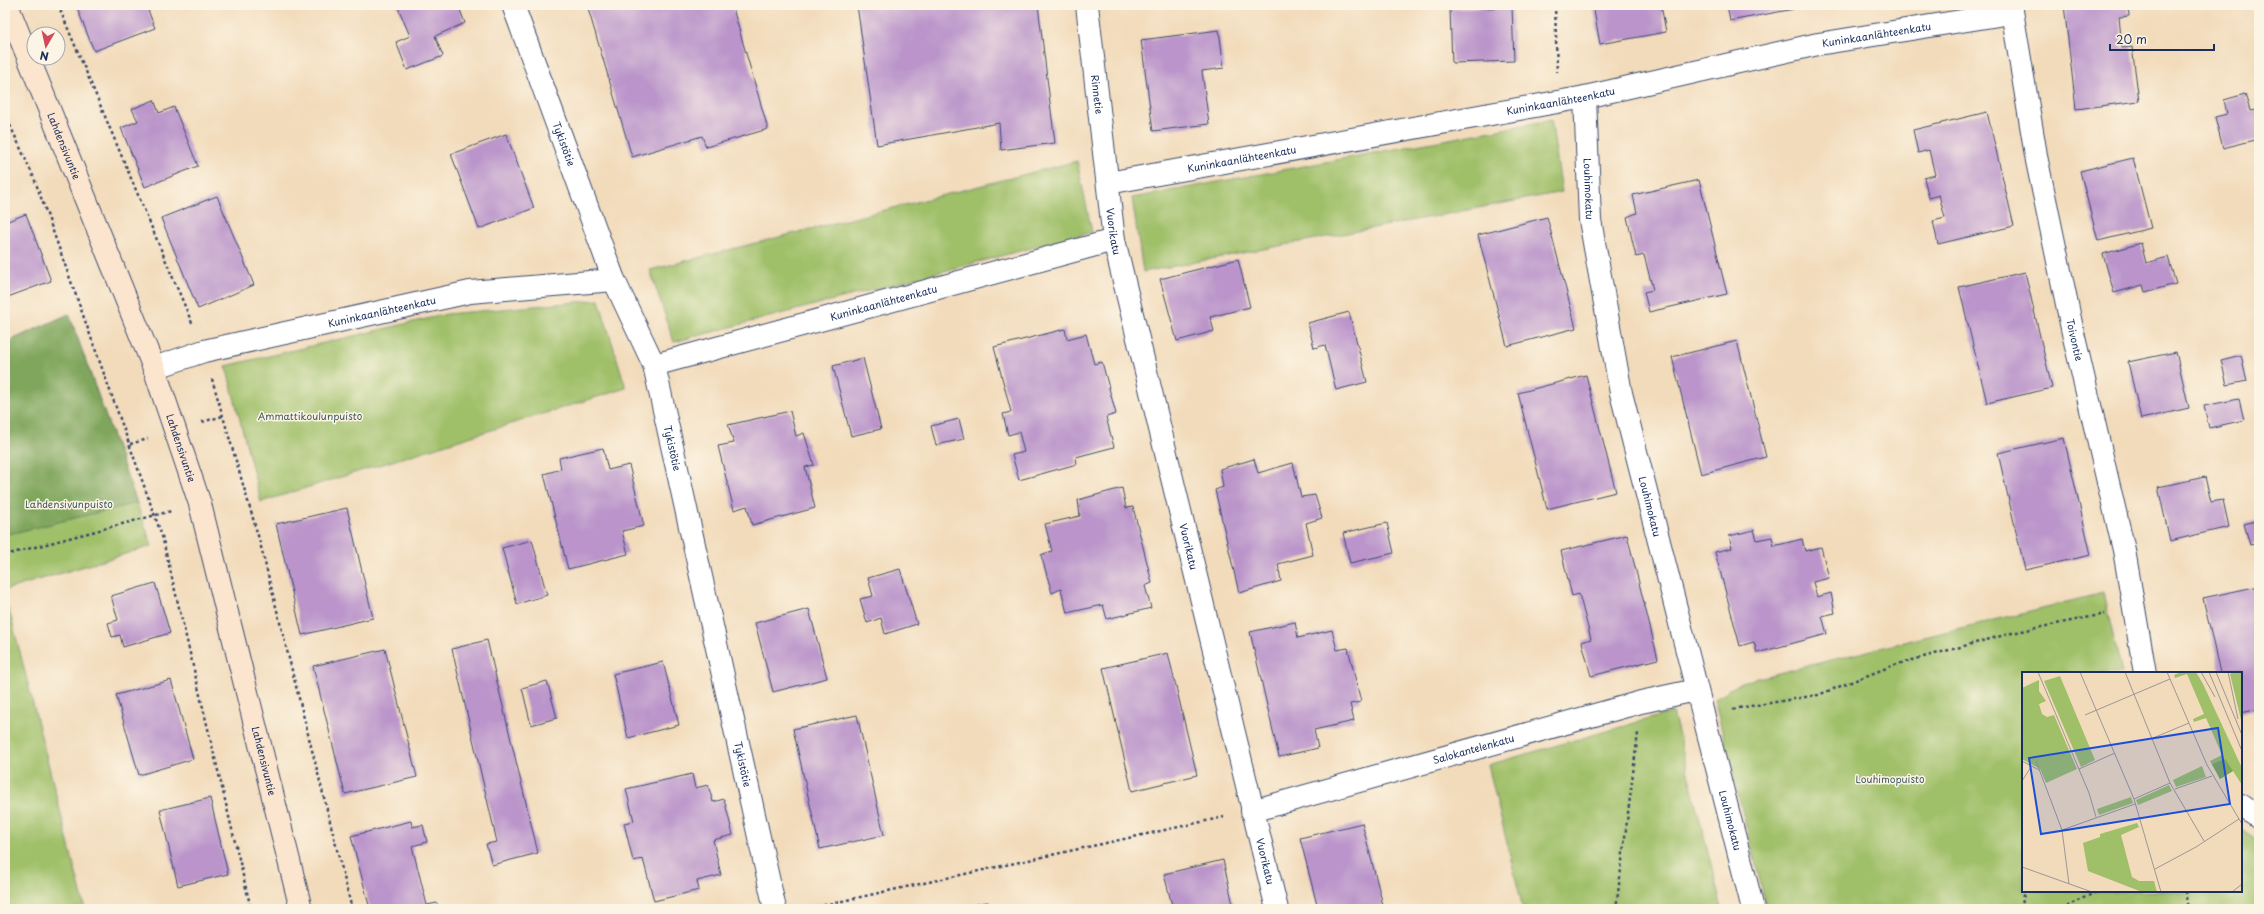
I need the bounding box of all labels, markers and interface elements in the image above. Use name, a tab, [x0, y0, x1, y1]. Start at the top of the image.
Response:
street label: Kuninkaanlähteenkatu	[1821, 18, 1932, 50]
north arrow	[26, 26, 66, 66]
scale bar	[2110, 26, 2214, 52]
text: 20 m	[2116, 30, 2147, 48]
text: N	[38, 47, 50, 65]
street label: Rinnetie	[1088, 74, 1107, 115]
street label: Kuninkaanlähteenkatu	[1505, 82, 1616, 118]
street label: Lahdensivuntie	[44, 110, 85, 181]
street label: Tykistötie	[549, 119, 580, 168]
street label: Kuninkaanlähteenkatu	[1186, 141, 1297, 176]
street label: Louhimokatu	[1580, 158, 1598, 220]
street label: Vuorikatu	[1103, 207, 1125, 256]
street label: Kuninkaanlähteenkatu	[828, 280, 939, 324]
street label: Kuninkaanlähteenkatu	[326, 292, 437, 330]
street label: Toivontie	[2063, 317, 2087, 362]
park label: Ammattikoulunpuisto	[258, 408, 363, 423]
street label: Lahdensivuntie	[163, 412, 200, 484]
street label: Tykistötie	[661, 424, 685, 472]
street label: Louhimokatu	[1636, 475, 1665, 538]
park label: Lahdensivunpuisto	[25, 496, 113, 511]
street label: Vuorikatu	[1176, 522, 1202, 571]
inset map	[2022, 672, 2242, 892]
street label: Lahdensivuntie	[249, 725, 280, 797]
street label: Salokantelenkatu	[1431, 730, 1516, 767]
street label: Tykistötie	[731, 740, 756, 788]
park label: Louhimopuisto	[1855, 771, 1925, 786]
street label: Louhimokatu	[1716, 789, 1746, 852]
street label: Vuorikatu	[1253, 837, 1279, 886]

